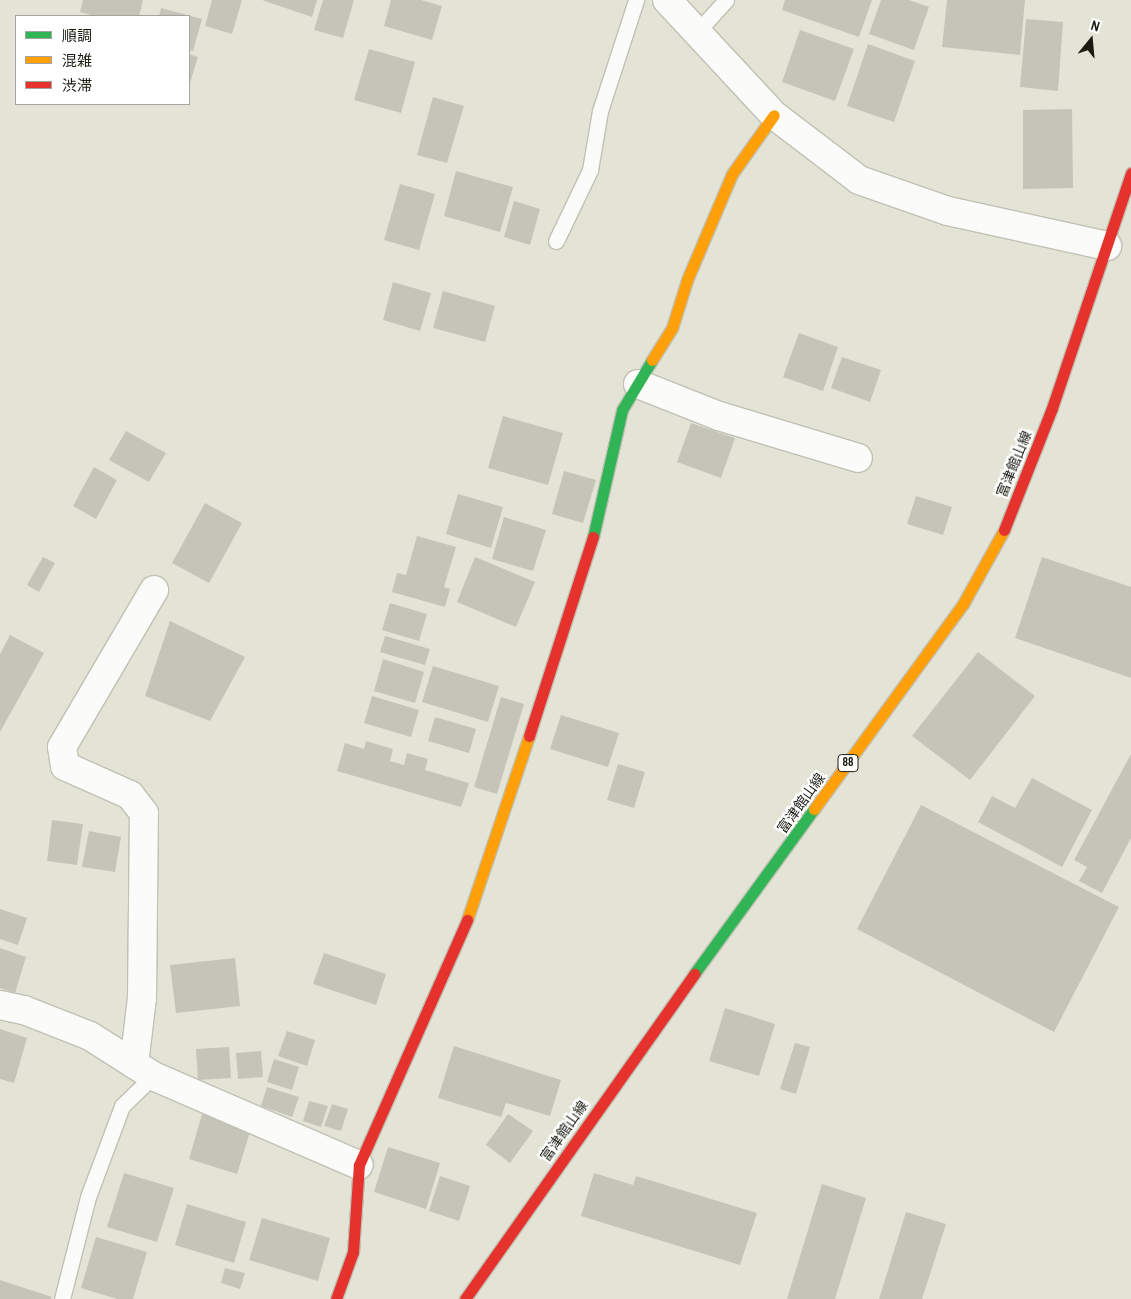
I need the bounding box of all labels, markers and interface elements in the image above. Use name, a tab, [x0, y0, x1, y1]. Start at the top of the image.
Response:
legend	[15, 15, 190, 105]
north arrow	[1066, 15, 1116, 65]
text: N	[1089, 16, 1102, 35]
text: 順調	[62, 25, 92, 46]
text: 混雑	[62, 50, 92, 71]
text: 渋滞	[62, 75, 92, 96]
street label: 富津館山線	[993, 428, 1035, 500]
road number: 88	[837, 754, 859, 772]
street label: 富津館山線	[774, 770, 828, 836]
street label: 富津館山線	[537, 1098, 591, 1164]

